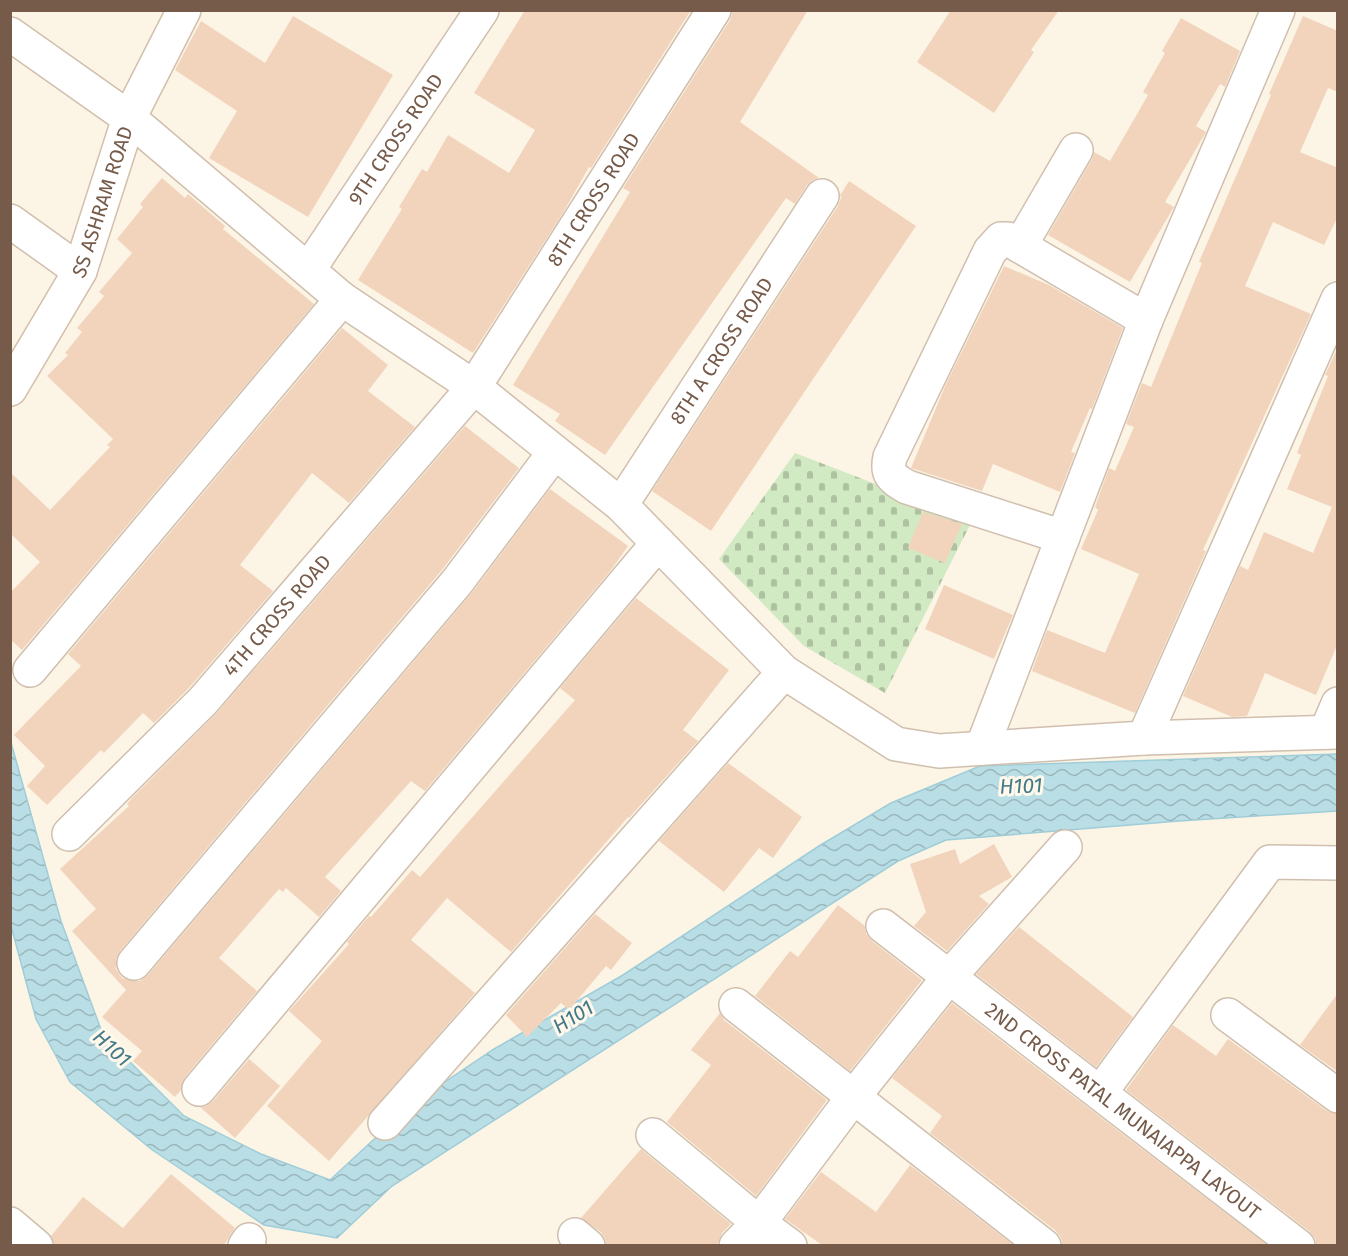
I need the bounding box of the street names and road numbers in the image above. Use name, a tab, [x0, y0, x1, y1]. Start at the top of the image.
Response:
street label: 9TH CROSS ROAD	[343, 69, 448, 210]
street label: SS ASHRAM ROAD	[67, 123, 138, 282]
street label: 8TH CROSS ROAD	[542, 128, 645, 271]
street label: 8TH A CROSS ROAD	[665, 273, 778, 429]
street label: 4TH CROSS ROAD	[218, 550, 336, 681]
street label: 2ND CROSS PATAL MUNAIAPPA LAYOUT	[981, 997, 1266, 1225]

